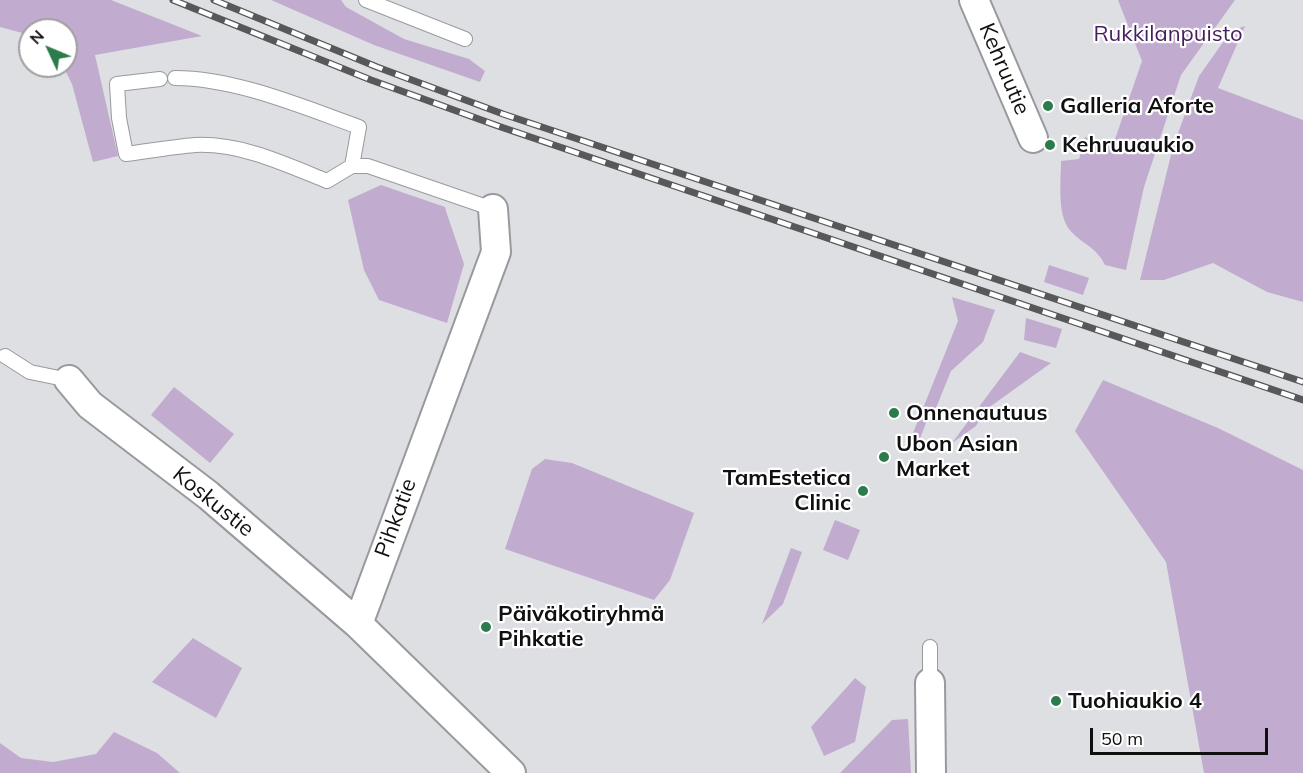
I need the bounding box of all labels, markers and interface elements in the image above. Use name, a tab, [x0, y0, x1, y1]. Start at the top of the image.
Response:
north arrow	[18, 18, 78, 78]
street label: Kehruutie	[973, 19, 1035, 119]
park label: Rukkilanpuisto	[1093, 21, 1243, 47]
text: N	[25, 26, 48, 48]
place label: Galleria Aforte	[1060, 93, 1214, 119]
marker: Galleria Aforte	[1041, 99, 1055, 113]
place label: Kehruuaukio	[1062, 132, 1194, 158]
marker: Kehruuaukio	[1043, 138, 1057, 152]
place label: Onnenautuus	[906, 400, 1048, 426]
marker: Onnenautuus	[887, 406, 901, 420]
place label: Ubon Asian Market	[896, 431, 1018, 482]
marker: Ubon Asian Market	[877, 450, 891, 464]
street label: Koskustie	[167, 461, 259, 543]
place label: TamEstetica Clinic	[723, 465, 851, 516]
street label: Pihkatie	[370, 475, 422, 561]
marker: TamEstetica Clinic	[856, 484, 870, 498]
place label: Päiväkotiryhmä Pihkatie	[498, 601, 664, 652]
marker: Päiväkotiryhmä Pihkatie	[479, 620, 493, 634]
place label: Tuohiaukio 4	[1068, 688, 1202, 714]
marker: Tuohiaukio 4	[1049, 694, 1063, 708]
scale bar	[1093, 716, 1272, 754]
text: 50 m	[1101, 727, 1143, 750]

